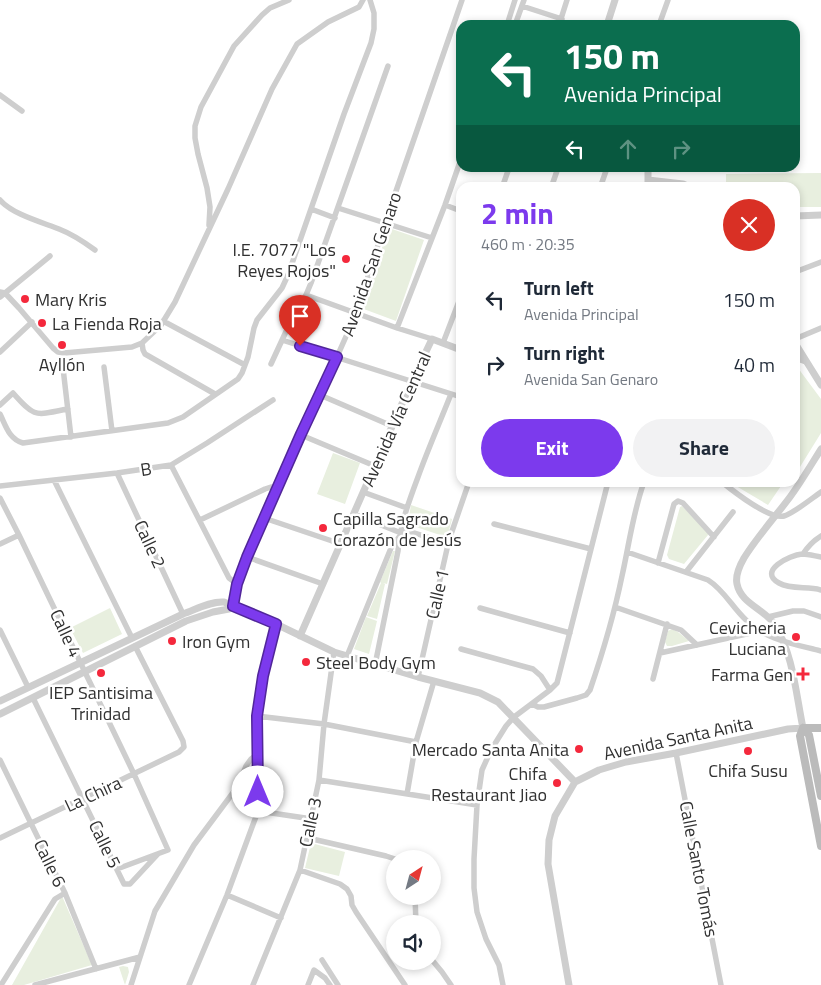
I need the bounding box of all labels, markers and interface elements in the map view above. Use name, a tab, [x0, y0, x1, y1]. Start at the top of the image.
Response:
text: 150 m	[564, 29, 660, 83]
icon: left	[481, 40, 546, 105]
text: Avenida Principal	[564, 77, 722, 111]
icon: left	[561, 135, 589, 163]
icon: ahead	[614, 135, 642, 163]
icon: right	[667, 135, 695, 163]
street label: Avenida San Genaro	[334, 188, 408, 340]
text: 2 min	[481, 190, 554, 236]
button: close	[723, 199, 775, 251]
text: 460 m · 20:35	[481, 232, 575, 256]
place label: I.E. 7077 "Los Reyes Rojos"	[232, 236, 336, 284]
marker: I.E. 7077 "Los Reyes Rojos"	[340, 253, 352, 265]
text: Turn left	[524, 273, 594, 302]
text: 150 m	[723, 285, 775, 314]
place label: Mary Kris	[35, 286, 107, 313]
icon: left	[481, 286, 509, 314]
marker: Mary Kris	[19, 293, 31, 305]
pin	[279, 295, 321, 346]
icon: arrive	[286, 302, 314, 330]
text: Avenida Principal	[524, 302, 639, 326]
place label: La Fienda Roja	[52, 310, 162, 337]
marker: La Fienda Roja	[36, 317, 48, 329]
text: Turn right	[524, 338, 605, 367]
marker: Ayllón	[56, 339, 68, 351]
street label: Avenida Vía Central	[354, 347, 438, 491]
text: 40 m	[734, 350, 775, 379]
place label: Ayllón	[39, 351, 85, 378]
icon: right	[481, 351, 509, 379]
text: Avenida San Genaro	[524, 367, 658, 391]
button: Exit	[481, 419, 623, 477]
button: Share	[633, 419, 775, 477]
street label: B	[138, 455, 154, 483]
place label: Capilla Sagrado Corazón de Jesús	[333, 505, 462, 553]
street label: Calle 2	[127, 516, 173, 572]
marker: Capilla Sagrado Corazón de Jesús	[317, 522, 329, 534]
street label: Calle 1	[418, 566, 456, 622]
street label: Calle 4	[43, 605, 89, 661]
place label: Cevicheria Luciana	[709, 614, 786, 662]
place label: Iron Gym	[182, 628, 250, 655]
marker: Cevicheria Luciana	[790, 631, 802, 643]
marker: Iron Gym	[166, 635, 178, 647]
place label: Steel Body Gym	[316, 649, 436, 676]
marker: Steel Body Gym	[300, 656, 312, 668]
place label: Farma Gen	[711, 661, 793, 688]
marker: IEP Santisima Trinidad	[95, 667, 107, 679]
marker: Farma Gen	[797, 668, 809, 680]
place label: IEP Santisima Trinidad	[49, 679, 153, 727]
street label: Avenida Santa Anita	[601, 709, 755, 767]
place label: Mercado Santa Anita	[412, 736, 569, 763]
marker: Mercado Santa Anita	[573, 743, 585, 755]
marker: Chifa Susu	[742, 745, 754, 757]
place label: Chifa Susu	[708, 757, 788, 784]
place label: Chifa Restaurant Jiao	[431, 760, 547, 808]
position arrow	[231, 765, 283, 817]
street label: La Chira	[60, 769, 126, 819]
marker: Chifa Restaurant Jiao	[551, 777, 563, 789]
street label: Calle 3	[292, 795, 328, 849]
street label: Calle Santo Tomás	[673, 799, 725, 939]
street label: Calle 5	[82, 815, 128, 873]
street label: Calle 6	[27, 834, 73, 892]
north arrow	[386, 850, 441, 905]
map controls	[386, 850, 441, 970]
button: sound	[386, 915, 441, 970]

